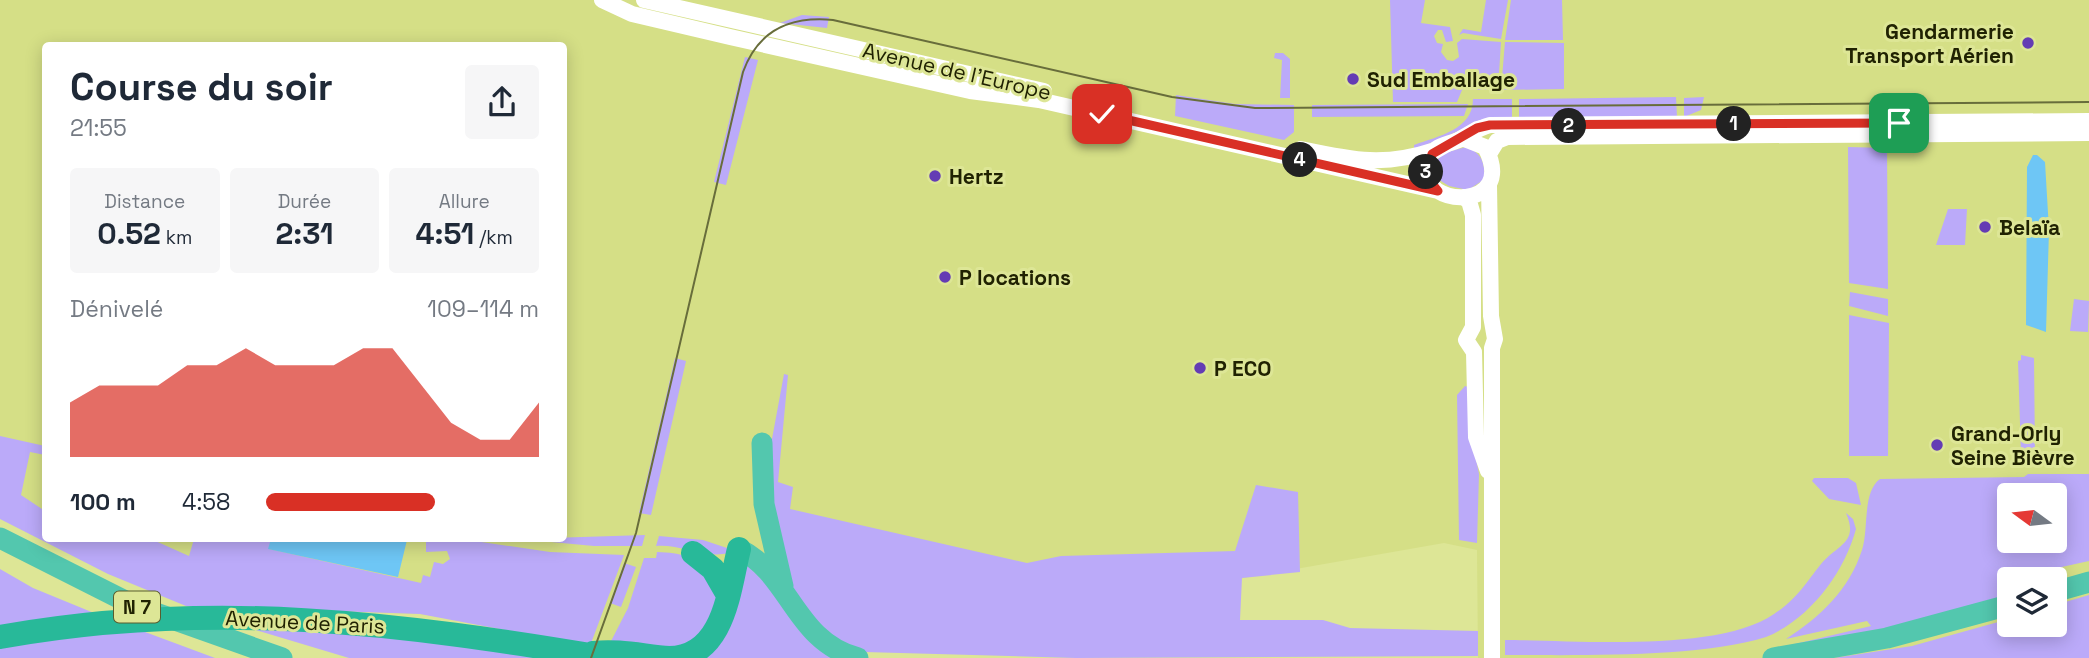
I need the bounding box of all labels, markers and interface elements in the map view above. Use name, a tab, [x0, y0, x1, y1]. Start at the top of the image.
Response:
place label: Gendarmerie Transport Aérien	[1845, 18, 2014, 69]
marker: Gendarmerie Transport Aérien	[2020, 35, 2036, 51]
street label: Avenue de l'Europe	[860, 36, 1054, 106]
text: Course du soir	[70, 63, 333, 111]
button: share	[465, 65, 539, 139]
place label: Sud Emballage	[1367, 66, 1515, 93]
marker: Sud Emballage	[1345, 71, 1361, 87]
pin	[1072, 84, 1132, 144]
pin	[1869, 93, 1929, 153]
icon: check	[1083, 95, 1121, 133]
icon: arrive	[1880, 104, 1918, 142]
pin: 1	[1716, 106, 1752, 142]
pin: 2	[1552, 108, 1586, 144]
text: 1	[1729, 111, 1738, 136]
text: 21:55	[70, 113, 127, 143]
text: 2	[1563, 113, 1574, 138]
pin: 4	[1282, 142, 1318, 178]
text: 4	[1293, 147, 1306, 172]
pin: 3	[1408, 154, 1444, 190]
text: 3	[1420, 159, 1431, 184]
place label: Hertz	[949, 163, 1004, 190]
marker: Hertz	[927, 168, 943, 184]
text: Distance	[104, 189, 185, 214]
text: Durée	[278, 189, 331, 214]
text: Allure	[439, 189, 490, 214]
text: 0.52	[97, 214, 161, 253]
text: 2:31	[275, 214, 334, 253]
text: 4:51	[415, 214, 474, 253]
place label: Belaïa	[1999, 214, 2061, 241]
marker: Belaïa	[1977, 219, 1993, 235]
text: km	[161, 225, 192, 250]
text: /km	[474, 225, 513, 250]
place label: P locations	[959, 264, 1071, 291]
marker: P locations	[937, 269, 953, 285]
text: Dénivelé	[70, 294, 163, 324]
text: 109–114 m	[427, 294, 539, 324]
place label: P ECO	[1214, 355, 1271, 382]
marker: P ECO	[1192, 360, 1208, 376]
place label: Grand-Orly Seine Bièvre	[1951, 420, 2075, 471]
marker: Grand-Orly Seine Bièvre	[1929, 437, 1945, 453]
north arrow	[1997, 483, 2067, 553]
map controls	[1997, 483, 2067, 637]
text: 100 m	[70, 487, 136, 517]
text: 4:58	[182, 487, 230, 517]
button: layers	[1997, 567, 2067, 637]
road number: N 7	[114, 592, 160, 622]
street label: Avenue de Paris	[225, 604, 385, 640]

